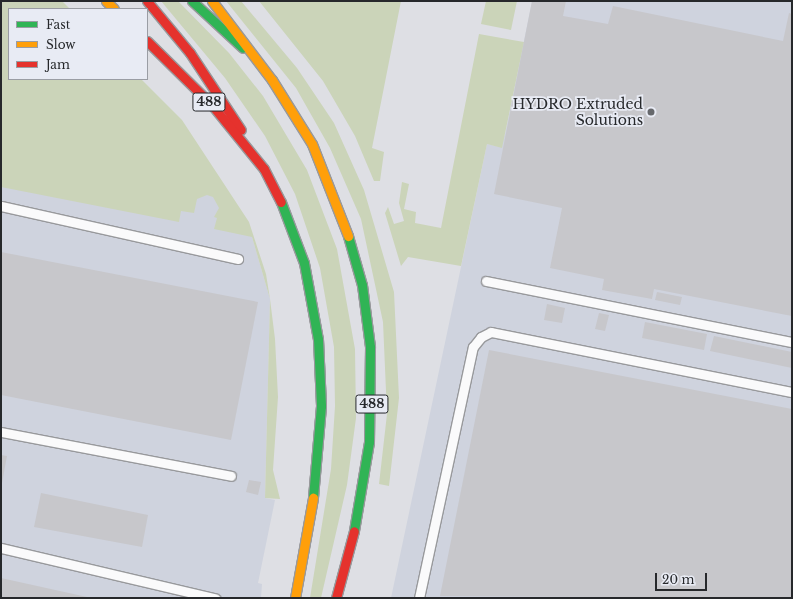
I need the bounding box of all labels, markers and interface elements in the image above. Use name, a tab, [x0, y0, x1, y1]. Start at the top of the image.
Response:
legend	[8, 8, 148, 80]
text: Fast	[46, 17, 70, 32]
text: Slow	[46, 37, 75, 52]
text: Jam	[46, 57, 70, 72]
road number: 488	[192, 91, 226, 113]
place label: HYDRO Extruded Solutions	[513, 96, 643, 128]
marker: HYDRO Extruded Solutions	[646, 107, 656, 117]
road number: 488	[355, 393, 389, 415]
scale bar	[657, 565, 709, 591]
text: 20 m	[662, 572, 694, 587]

